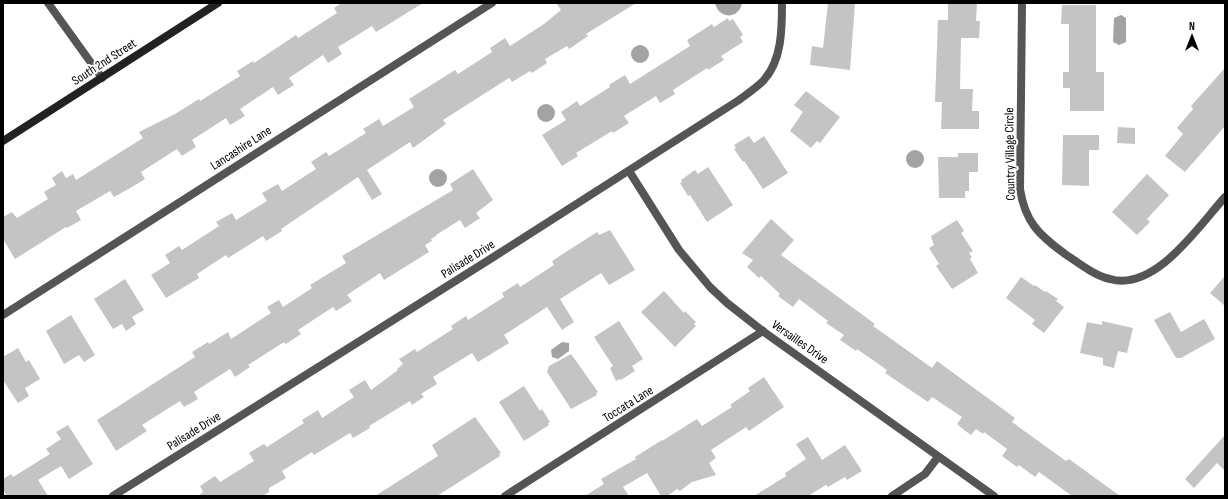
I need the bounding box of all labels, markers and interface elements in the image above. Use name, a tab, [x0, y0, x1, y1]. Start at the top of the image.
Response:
north arrow	[1172, 16, 1212, 56]
text: N	[1189, 20, 1195, 33]
street label: South 2nd Street	[69, 35, 139, 89]
street label: Country Village Circle	[1001, 107, 1019, 201]
street label: Lancashire Lane	[207, 122, 275, 174]
street label: Palisade Drive	[438, 236, 498, 282]
street label: Versailles Drive	[768, 317, 832, 367]
street label: Toccata Lane	[600, 382, 656, 426]
street label: Palisade Drive	[164, 408, 224, 454]

